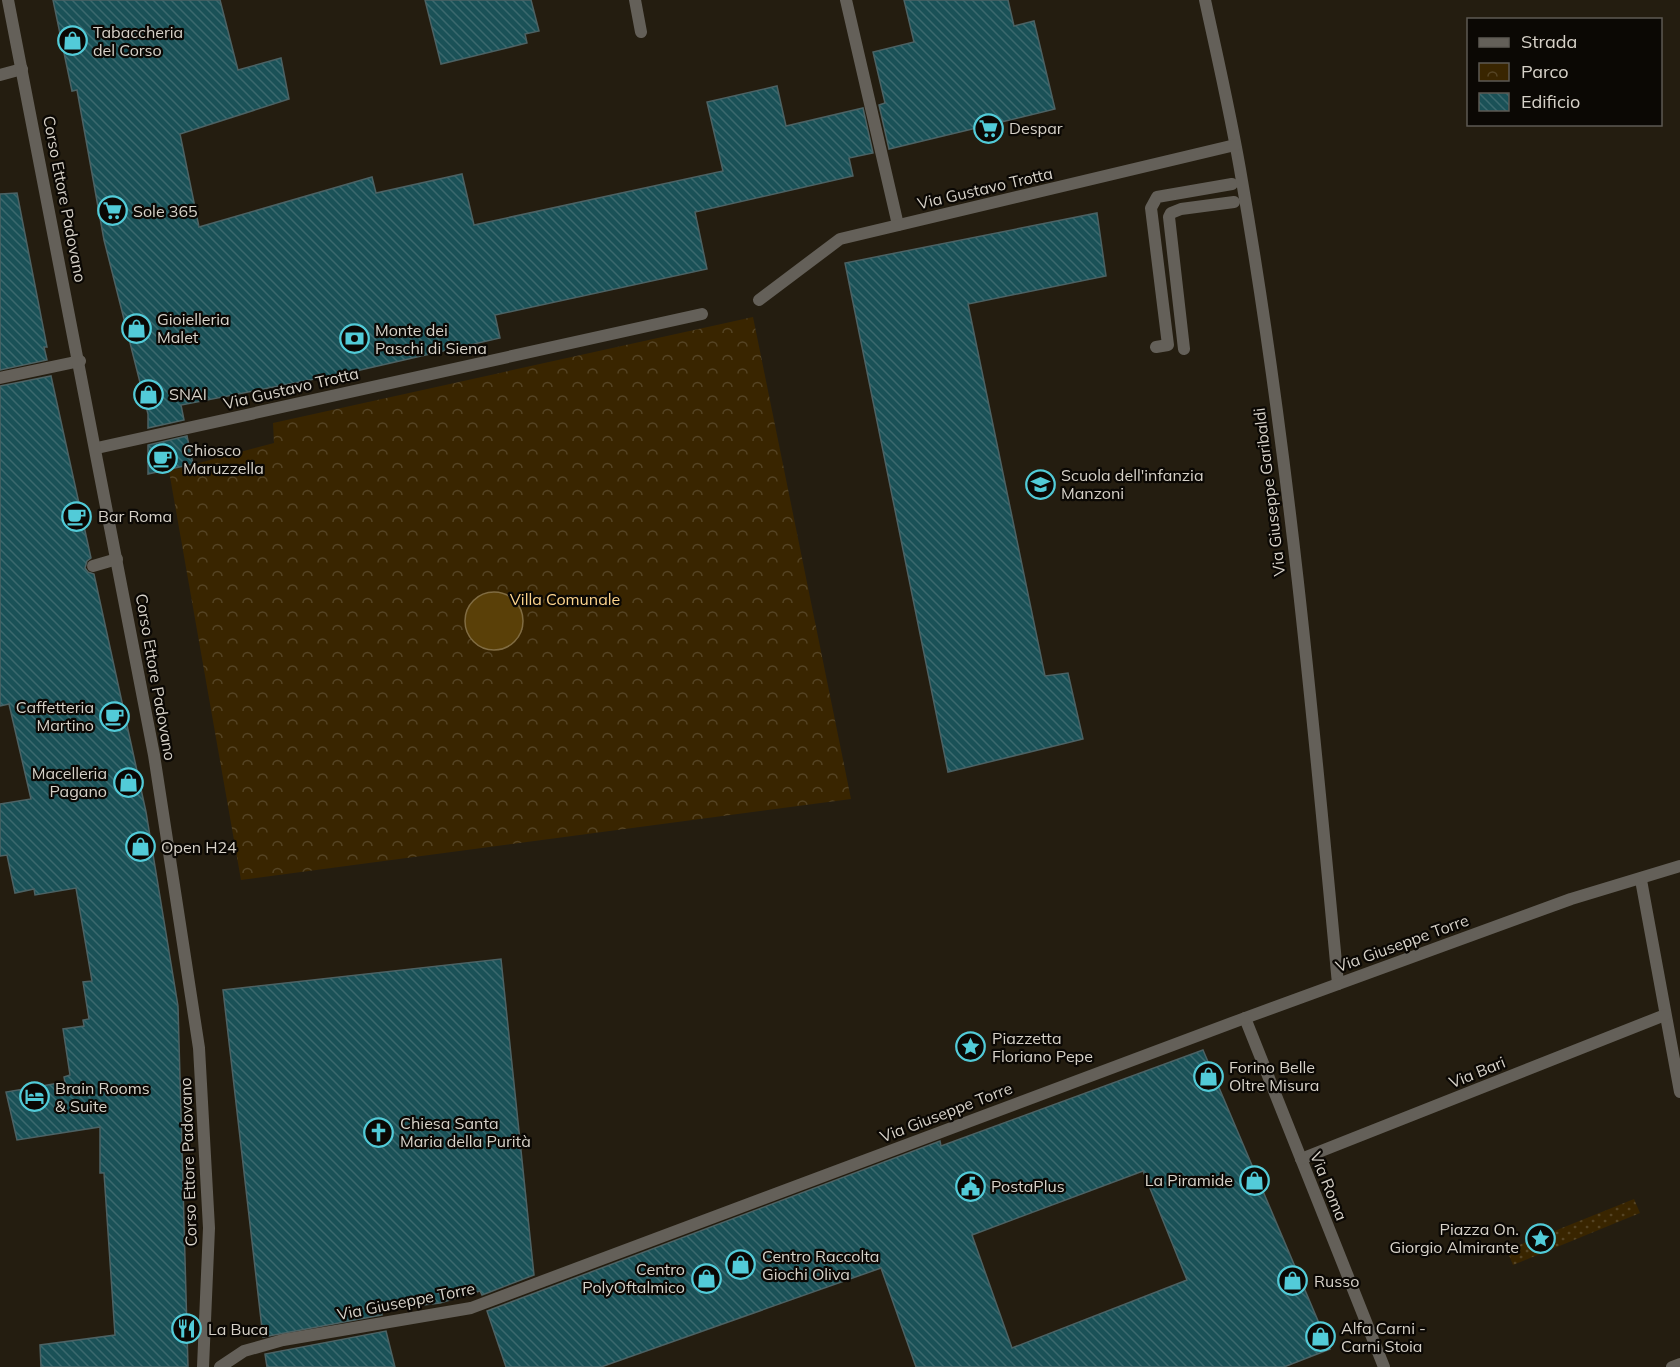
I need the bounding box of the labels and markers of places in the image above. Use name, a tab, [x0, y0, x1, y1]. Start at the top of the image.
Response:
place label: Tabaccheria del Corso	[93, 22, 183, 60]
shop icon: Tabaccheria del Corso	[56, 25, 88, 57]
supermarket icon: Despar	[972, 112, 1004, 144]
place label: Despar	[1009, 118, 1063, 138]
supermarket icon: Sole 365	[96, 195, 128, 227]
place label: Sole 365	[133, 201, 198, 221]
place label: Gioielleria Malet	[157, 309, 230, 347]
shop icon: Gioielleria Malet	[120, 312, 152, 344]
place label: Monte dei Paschi di Siena	[375, 320, 487, 358]
bank icon: Monte dei Paschi di Siena	[338, 323, 370, 355]
shop icon: SNAI	[132, 378, 164, 410]
place label: SNAI	[169, 384, 207, 404]
place label: Chiosco Maruzzella	[183, 440, 264, 478]
cafe icon: Chiosco Maruzzella	[146, 443, 178, 475]
place label: Scuola dell'infanzia Manzoni	[1061, 465, 1204, 503]
school or university icon: Scuola dell'infanzia Manzoni	[1024, 468, 1056, 500]
cafe icon: Bar Roma	[61, 500, 93, 532]
place label: Bar Roma	[98, 506, 172, 526]
place label: Caffetteria Martino	[16, 697, 94, 735]
cafe icon: Caffetteria Martino	[99, 700, 131, 732]
place label: Macelleria Pagano	[32, 763, 107, 801]
shop icon: Macelleria Pagano	[112, 766, 144, 798]
shop icon: Open H24	[124, 831, 156, 863]
place label: Open H24	[161, 837, 237, 857]
place label: Piazzetta Floriano Pepe	[992, 1028, 1093, 1066]
place icon: Piazzetta Floriano Pepe	[955, 1031, 987, 1063]
place label: Forino Belle Oltre Misura	[1229, 1057, 1319, 1095]
shop icon: Forino Belle Oltre Misura	[1192, 1060, 1224, 1092]
place label: Brain Rooms & Suite	[55, 1078, 150, 1116]
hotel icon: Brain Rooms & Suite	[18, 1081, 50, 1113]
place label: Chiesa Santa Maria della Purità	[400, 1113, 531, 1151]
church icon: Chiesa Santa Maria della Purità	[363, 1116, 395, 1148]
shop icon: La Piramide	[1238, 1164, 1270, 1196]
public building icon: PostaPlus	[954, 1170, 986, 1202]
place label: La Piramide	[1145, 1170, 1233, 1190]
place label: PostaPlus	[991, 1176, 1065, 1196]
place label: Piazza On. Giorgio Almirante	[1390, 1219, 1519, 1257]
place icon: Piazza On. Giorgio Almirante	[1524, 1222, 1556, 1254]
place label: Centro Raccolta Giochi Oliva	[762, 1246, 879, 1284]
shop icon: Centro Raccolta Giochi Oliva	[725, 1249, 757, 1281]
place label: Centro PolyOftalmico	[582, 1259, 685, 1297]
shop icon: Centro PolyOftalmico	[690, 1262, 722, 1294]
shop icon: Russo	[1277, 1265, 1309, 1297]
place label: Russo	[1314, 1271, 1359, 1291]
restaurant icon: La Buca	[171, 1313, 203, 1345]
place label: Alfa Carni - Carni Stoia	[1341, 1318, 1426, 1356]
place label: La Buca	[208, 1319, 268, 1339]
shop icon: Alfa Carni - Carni Stoia	[1304, 1321, 1336, 1353]

